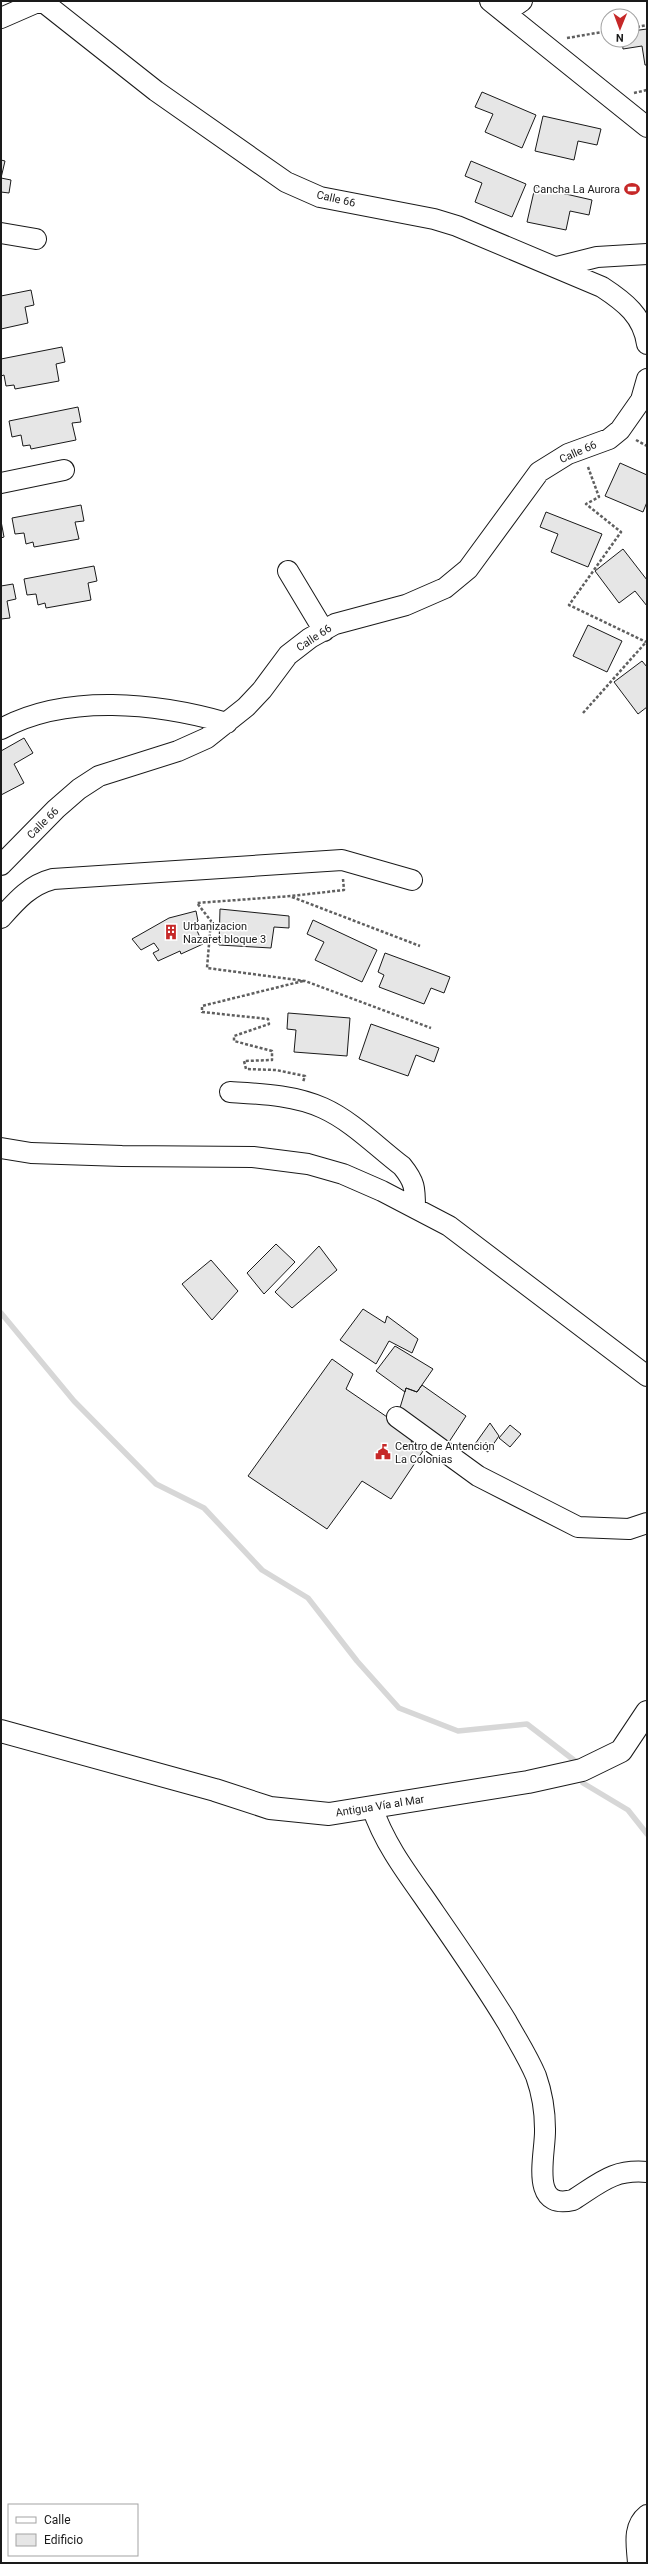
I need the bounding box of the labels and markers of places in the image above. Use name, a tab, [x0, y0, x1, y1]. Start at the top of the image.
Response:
sports icon: Cancha La Aurora	[623, 180, 641, 198]
place label: Cancha La Aurora	[533, 183, 620, 196]
place label: Urbanizacion Nazaret bloque 3	[183, 920, 266, 946]
building icon: Urbanizacion Nazaret bloque 3	[162, 923, 180, 941]
place label: Centro de Antención La Colonias	[395, 1440, 495, 1466]
public building icon: Centro de Antención La Colonias	[374, 1443, 392, 1461]

